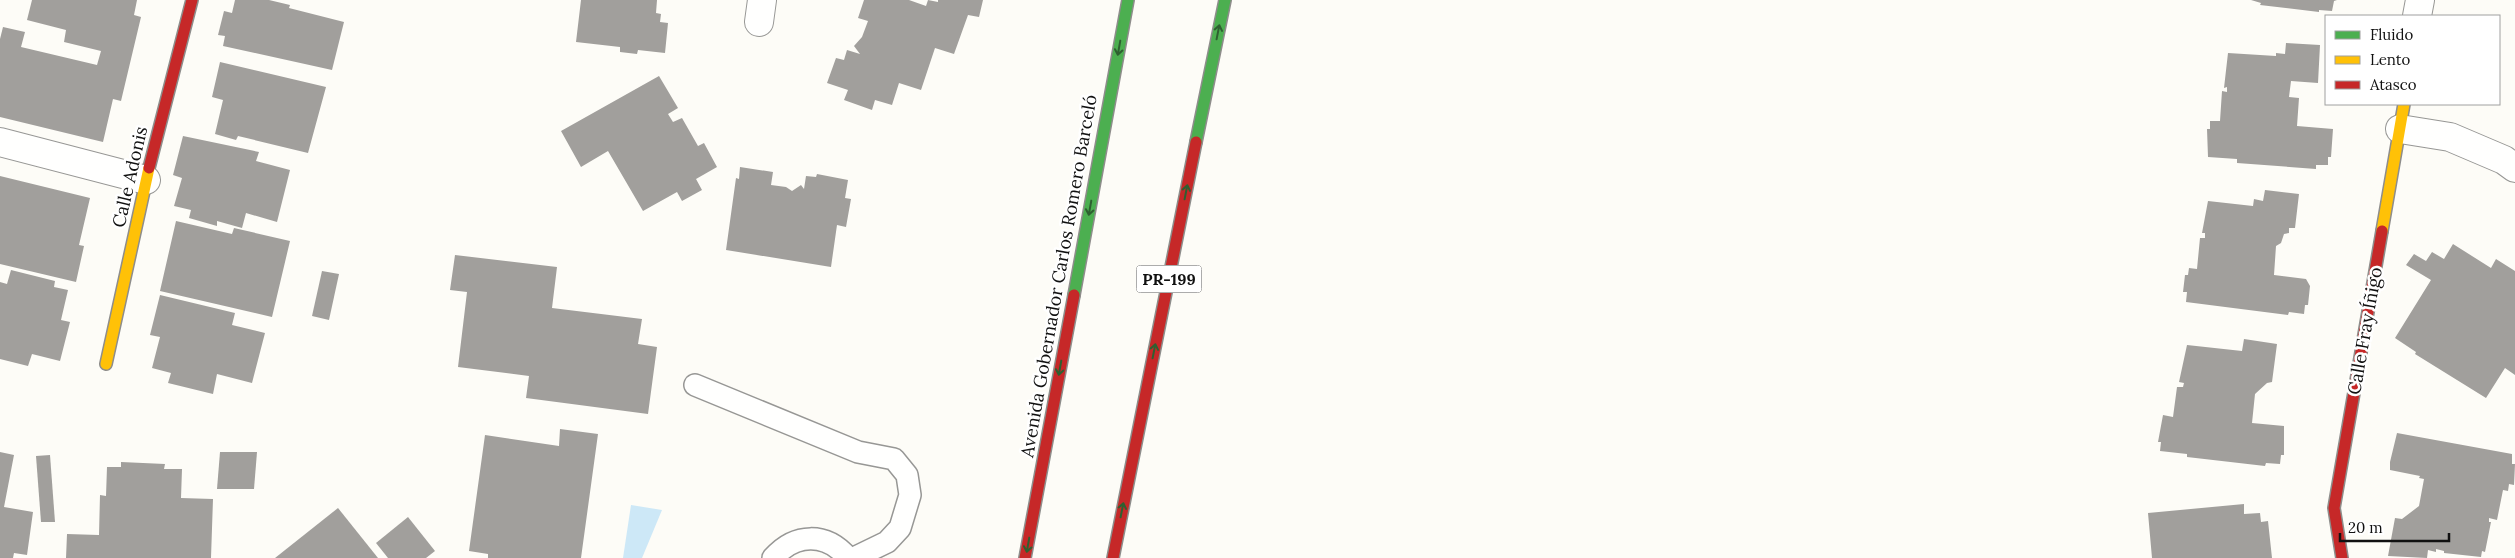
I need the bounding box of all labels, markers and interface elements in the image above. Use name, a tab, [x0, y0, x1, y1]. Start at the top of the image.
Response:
legend	[2325, 15, 2500, 105]
one-way arrow	[1214, 25, 1224, 41]
text: Fluido	[2370, 25, 2413, 44]
one-way arrow	[1114, 40, 1124, 56]
text: Lento	[2370, 50, 2411, 69]
text: Atasco	[2369, 75, 2417, 94]
street label: Avenida Gobernador Carlos Romero Barceló	[1015, 93, 1102, 460]
street label: Calle Adonis	[107, 124, 152, 230]
one-way arrow	[1182, 184, 1192, 200]
one-way arrow	[1084, 199, 1094, 215]
street label: Calle Fray Íñigo	[2342, 265, 2387, 396]
road number: PR-199	[1136, 266, 1202, 292]
one-way arrow	[1150, 343, 1160, 359]
one-way arrow	[1055, 359, 1065, 375]
one-way arrow	[1118, 503, 1127, 519]
scale bar	[2340, 510, 2449, 542]
text: 20 m	[2348, 518, 2383, 537]
one-way arrow	[1022, 536, 1032, 552]

